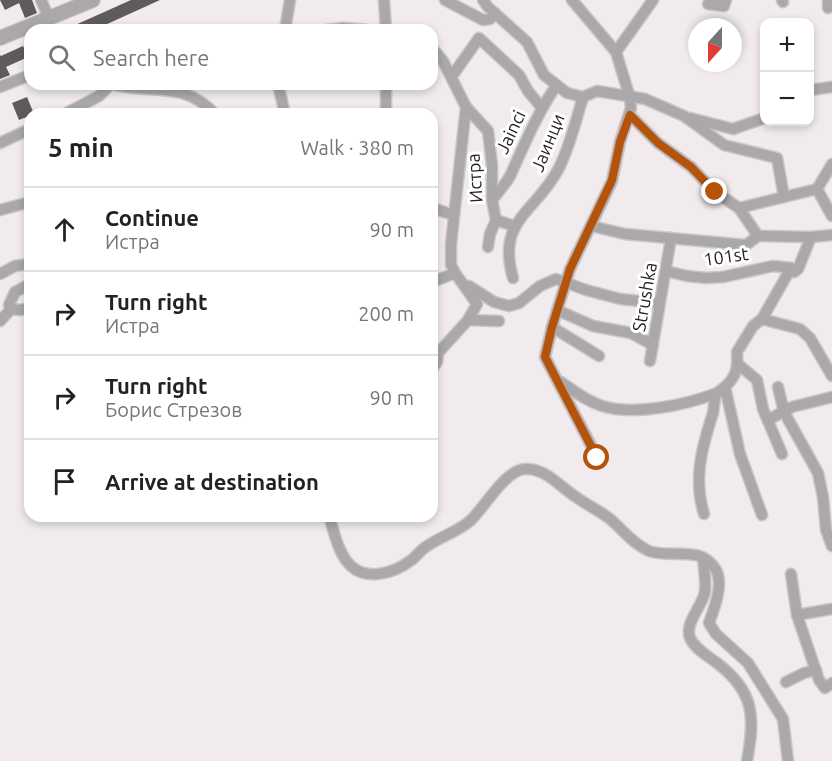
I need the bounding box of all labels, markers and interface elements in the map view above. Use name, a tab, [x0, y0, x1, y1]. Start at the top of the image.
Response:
north arrow	[688, 18, 742, 72]
map controls	[760, 18, 814, 126]
button: +	[760, 18, 814, 72]
search box	[24, 24, 438, 90]
icon: search	[45, 41, 78, 74]
text: Search here	[93, 45, 209, 70]
button: −	[760, 72, 814, 126]
street label: Jainci	[491, 107, 529, 156]
street label: Јаинци	[526, 111, 568, 174]
text: 5 min	[48, 133, 114, 162]
text: Walk · 380 m	[301, 136, 414, 159]
street label: Истра	[462, 153, 486, 203]
route end	[701, 178, 727, 204]
text: Continue	[105, 205, 199, 230]
icon: ahead	[48, 213, 81, 246]
text: 90 m	[370, 218, 414, 241]
text: Истра	[105, 230, 160, 253]
street label: 101st	[702, 243, 750, 269]
street label: Strushka	[628, 261, 660, 333]
text: Turn right	[105, 289, 207, 314]
icon: right	[48, 297, 81, 330]
text: 200 m	[358, 302, 414, 325]
text: Истра	[105, 314, 160, 337]
text: Turn right	[105, 373, 207, 398]
icon: right	[48, 381, 81, 414]
text: 90 m	[370, 386, 414, 409]
text: Борис Стрезов	[105, 398, 242, 421]
route start	[583, 444, 609, 470]
icon: arrive	[48, 465, 81, 498]
text: Arrive at destination	[105, 469, 319, 494]

